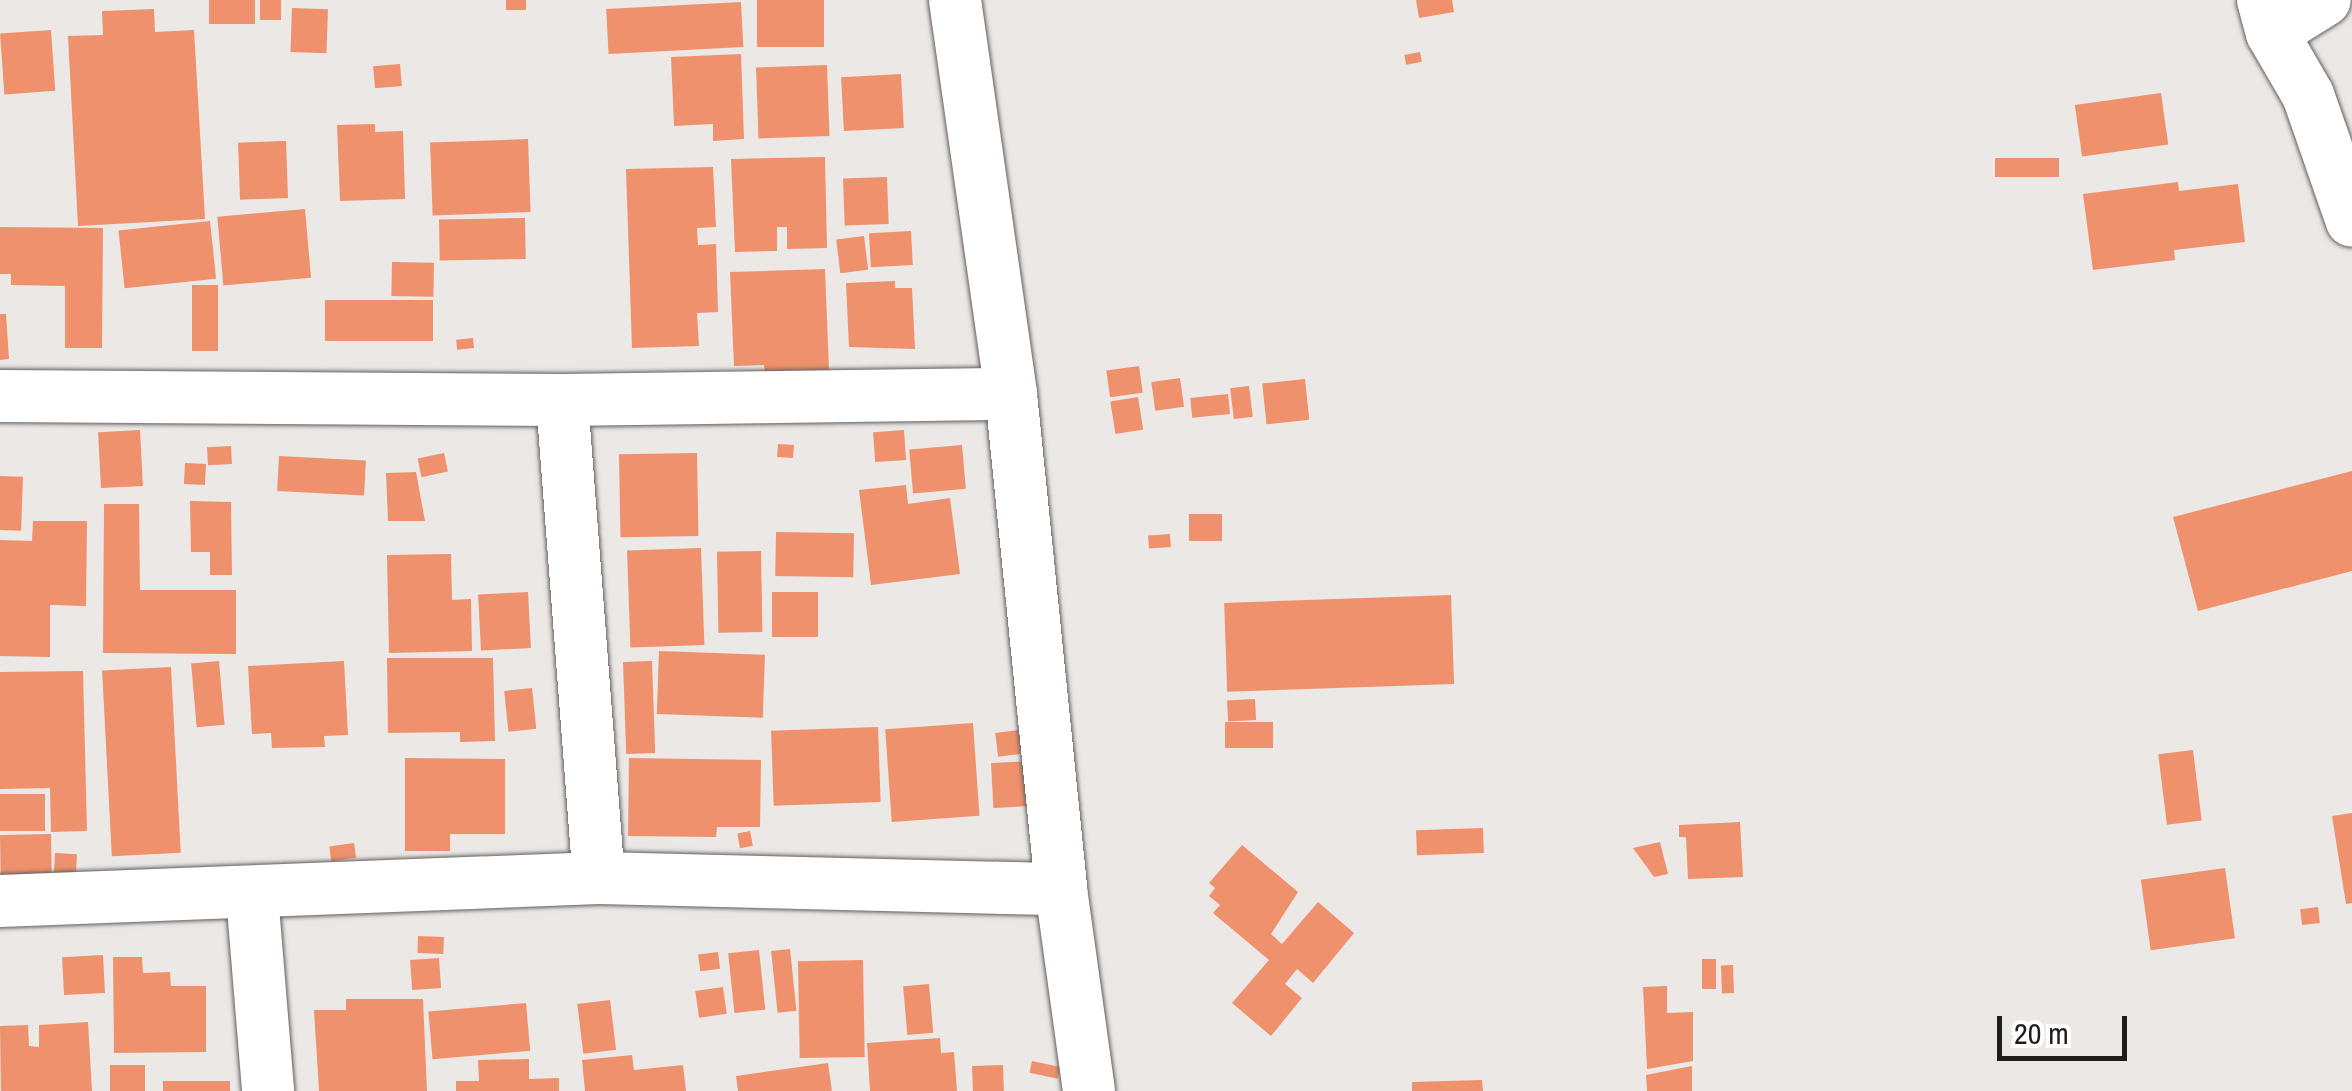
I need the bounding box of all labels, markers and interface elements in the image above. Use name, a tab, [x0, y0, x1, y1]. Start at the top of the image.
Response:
scale bar	[2002, 996, 2132, 1058]
text: 20 m	[2014, 1013, 2069, 1053]

